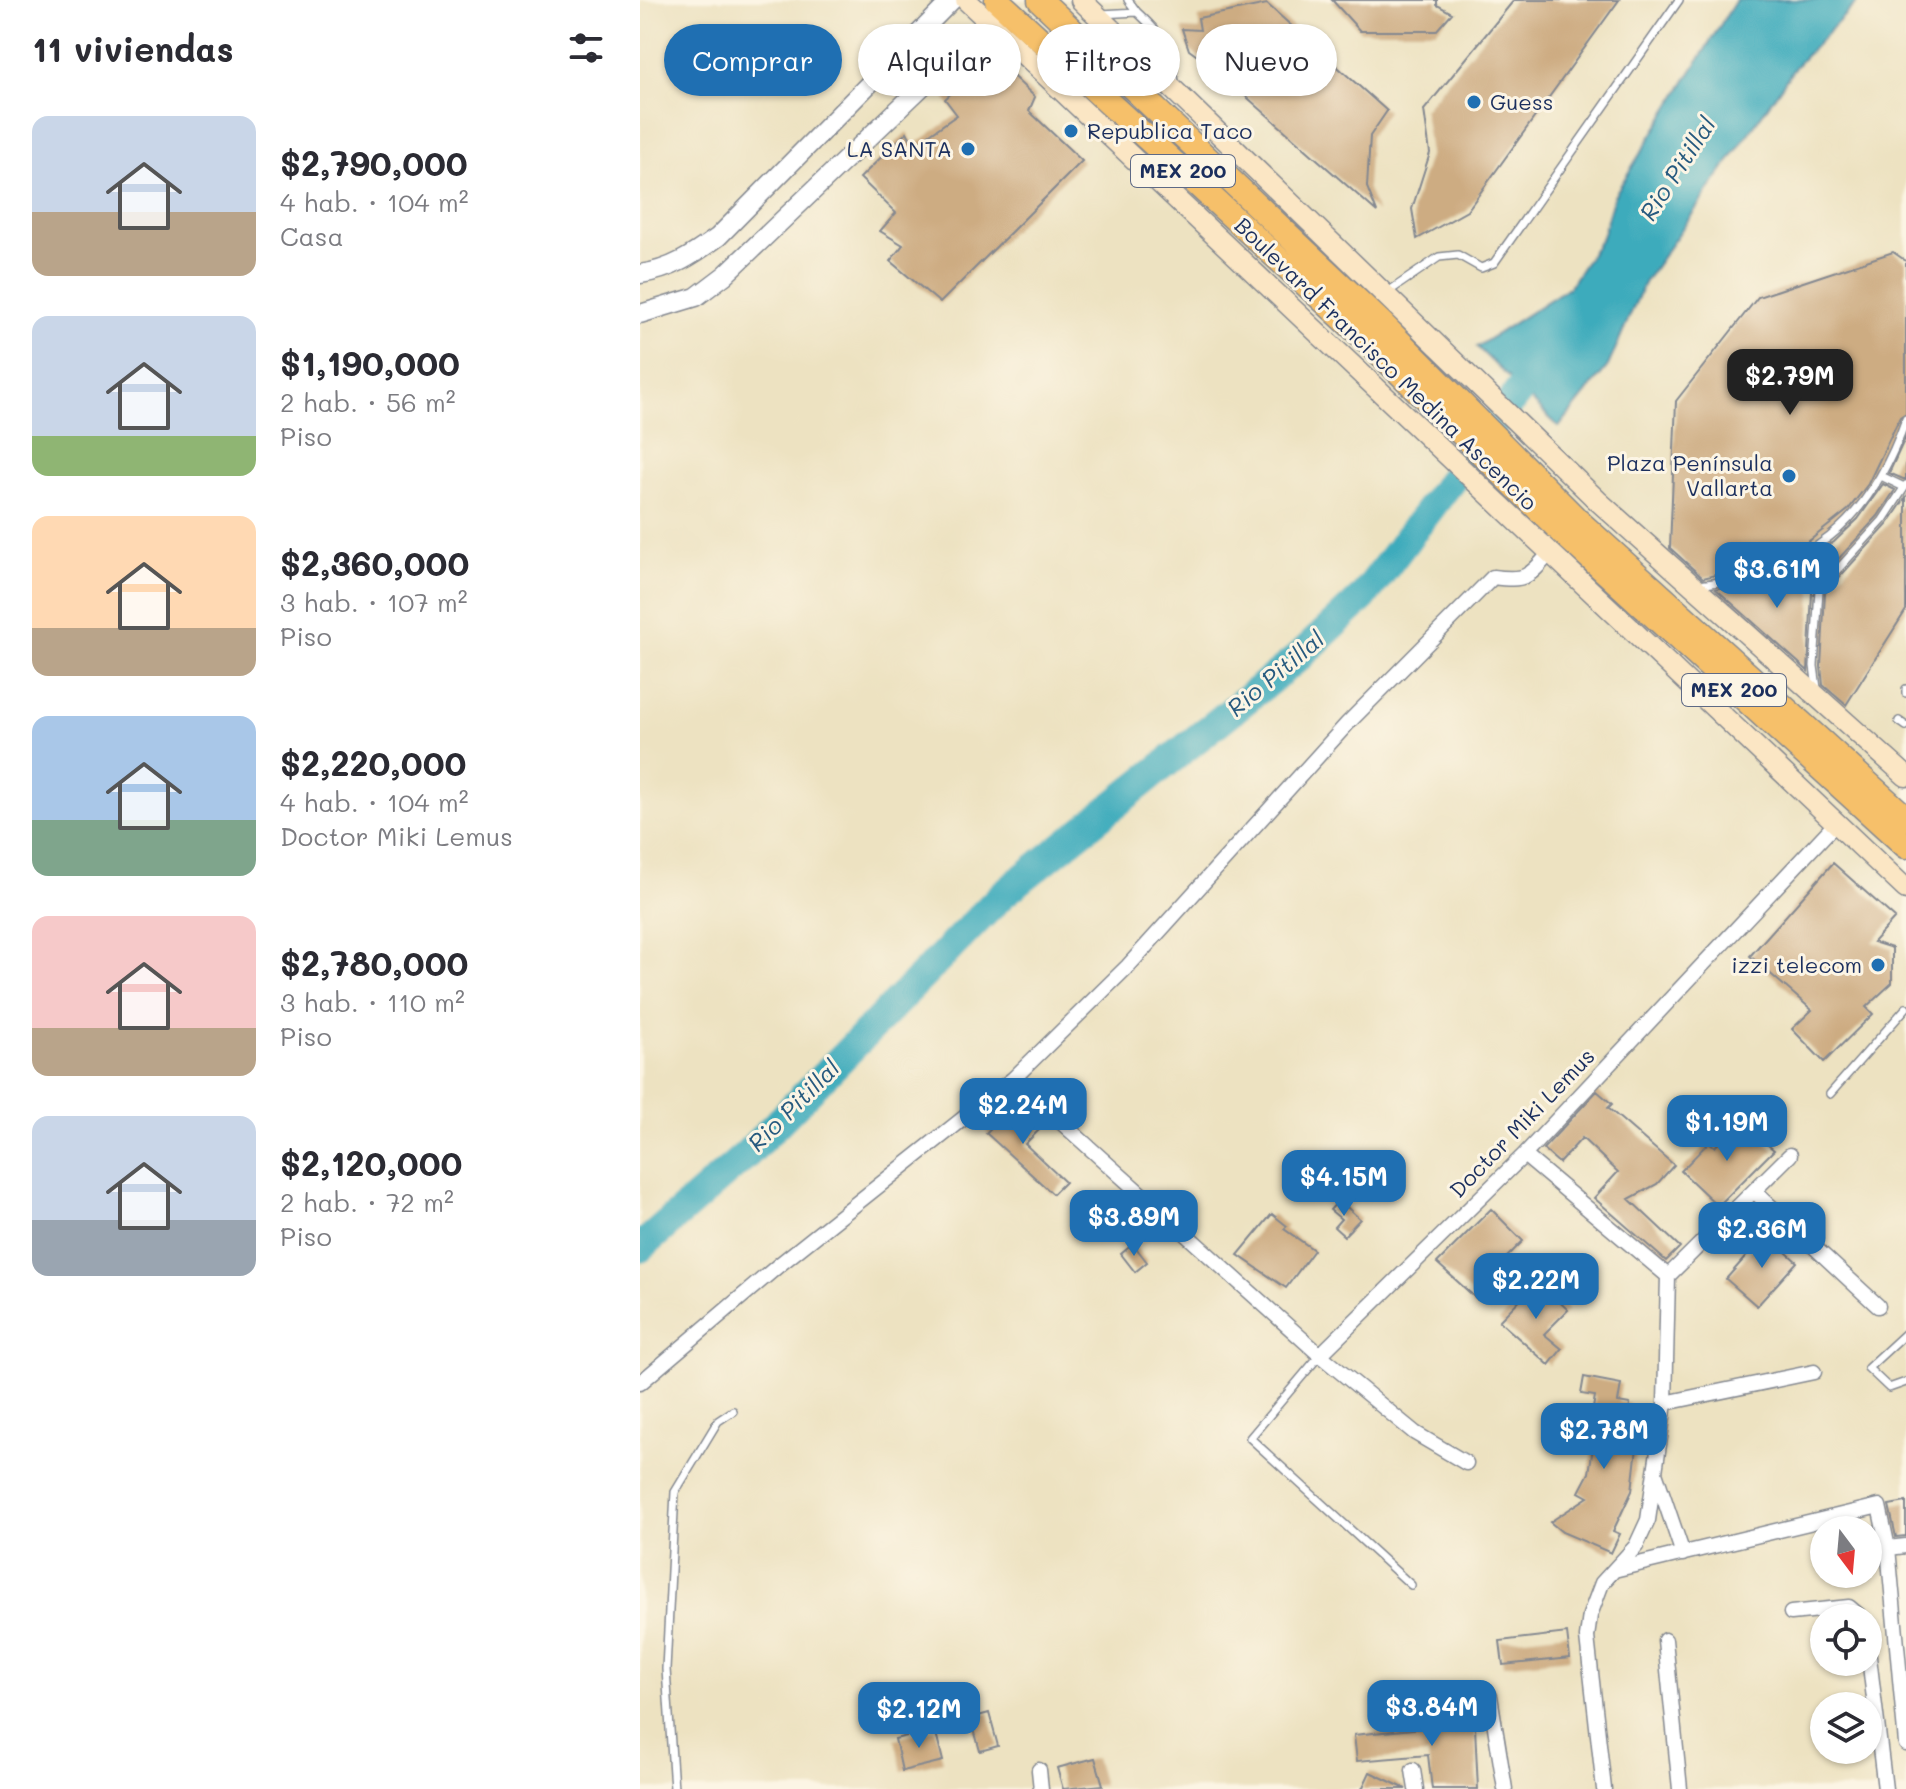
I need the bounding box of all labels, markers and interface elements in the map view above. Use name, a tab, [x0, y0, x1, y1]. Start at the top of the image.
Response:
chip: Comprar	[664, 24, 842, 96]
chip: Alquilar	[858, 24, 1021, 96]
chip: Filtros	[1037, 24, 1180, 96]
chip: Nuevo	[1196, 24, 1337, 96]
text: 11 viviendas	[32, 26, 234, 71]
icon: filters	[564, 26, 608, 70]
place label: Guess	[1490, 87, 1553, 116]
marker: Guess	[1465, 93, 1483, 111]
water label: Rio Pitillal	[1632, 110, 1722, 226]
place label: Republica Taco	[1087, 116, 1252, 145]
marker: Republica Taco	[1062, 122, 1080, 140]
place label: LA SANTA	[847, 134, 952, 163]
text: $2,790,000	[280, 140, 468, 185]
marker: LA SANTA	[959, 140, 977, 158]
icon: home	[96, 148, 192, 244]
road number: MEX 200	[1131, 155, 1235, 187]
text: 4 hab. · 104 m²	[280, 185, 468, 219]
street label: Boulevard Francisco Medina Ascencio	[1229, 211, 1544, 516]
text: Casa	[280, 219, 344, 253]
text: $1,190,000	[280, 340, 460, 385]
icon: home	[96, 348, 192, 444]
pin: $2.79M	[1725, 349, 1855, 417]
text: $2.79M	[1745, 358, 1835, 392]
text: 2 hab. · 56 m²	[280, 385, 456, 419]
text: Piso	[280, 419, 332, 453]
place label: Plaza Península Vallarta	[1607, 448, 1773, 502]
marker: Plaza Península Vallarta	[1780, 467, 1798, 485]
text: $2,360,000	[280, 540, 469, 585]
pin: $3.61M	[1712, 542, 1842, 610]
icon: home	[96, 548, 192, 644]
text: $3.61M	[1733, 551, 1821, 585]
text: 3 hab. · 107 m²	[280, 585, 468, 619]
text: Piso	[280, 619, 332, 653]
water label: Rio Pitillal	[1220, 623, 1330, 723]
road number: MEX 200	[1682, 674, 1786, 706]
text: $2,220,000	[280, 740, 466, 785]
icon: home	[96, 748, 192, 844]
text: 4 hab. · 104 m²	[280, 785, 468, 819]
text: Doctor Miki Lemus	[280, 819, 513, 853]
text: $2,780,000	[280, 940, 468, 985]
icon: home	[96, 948, 192, 1044]
place label: izzi telecom	[1731, 950, 1862, 979]
marker: izzi telecom	[1869, 956, 1887, 974]
text: 3 hab. · 110 m²	[280, 985, 465, 1019]
text: Piso	[280, 1019, 332, 1053]
street label: Doctor Miki Lemus	[1443, 1042, 1601, 1204]
water label: Rio Pitillal	[740, 1052, 845, 1157]
pin: $2.24M	[958, 1078, 1088, 1146]
text: $2.24M	[978, 1087, 1068, 1121]
pin: $1.19M	[1662, 1095, 1792, 1163]
text: $1.19M	[1685, 1104, 1769, 1138]
text: $2,120,000	[280, 1140, 462, 1185]
icon: home	[96, 1148, 192, 1244]
pin: $4.15M	[1279, 1150, 1409, 1218]
text: $4.15M	[1300, 1159, 1388, 1193]
text: 2 hab. · 72 m²	[280, 1185, 454, 1219]
pin: $3.89M	[1069, 1190, 1199, 1258]
text: $3.89M	[1088, 1199, 1180, 1233]
pin: $2.36M	[1697, 1202, 1827, 1270]
text: $2.36M	[1717, 1211, 1807, 1245]
text: Piso	[280, 1219, 332, 1253]
pin: $2.22M	[1471, 1253, 1601, 1321]
text: $2.22M	[1492, 1262, 1580, 1296]
pin: $2.78M	[1539, 1403, 1669, 1471]
text: $2.78M	[1559, 1412, 1649, 1446]
north arrow	[1810, 1516, 1882, 1588]
map controls	[1810, 1516, 1882, 1764]
button: locate	[1810, 1604, 1882, 1676]
pin: $3.84M	[1367, 1680, 1497, 1748]
pin: $2.12M	[854, 1682, 984, 1750]
text: $3.84M	[1385, 1689, 1479, 1723]
text: $2.12M	[876, 1691, 962, 1725]
button: layers	[1810, 1692, 1882, 1764]

